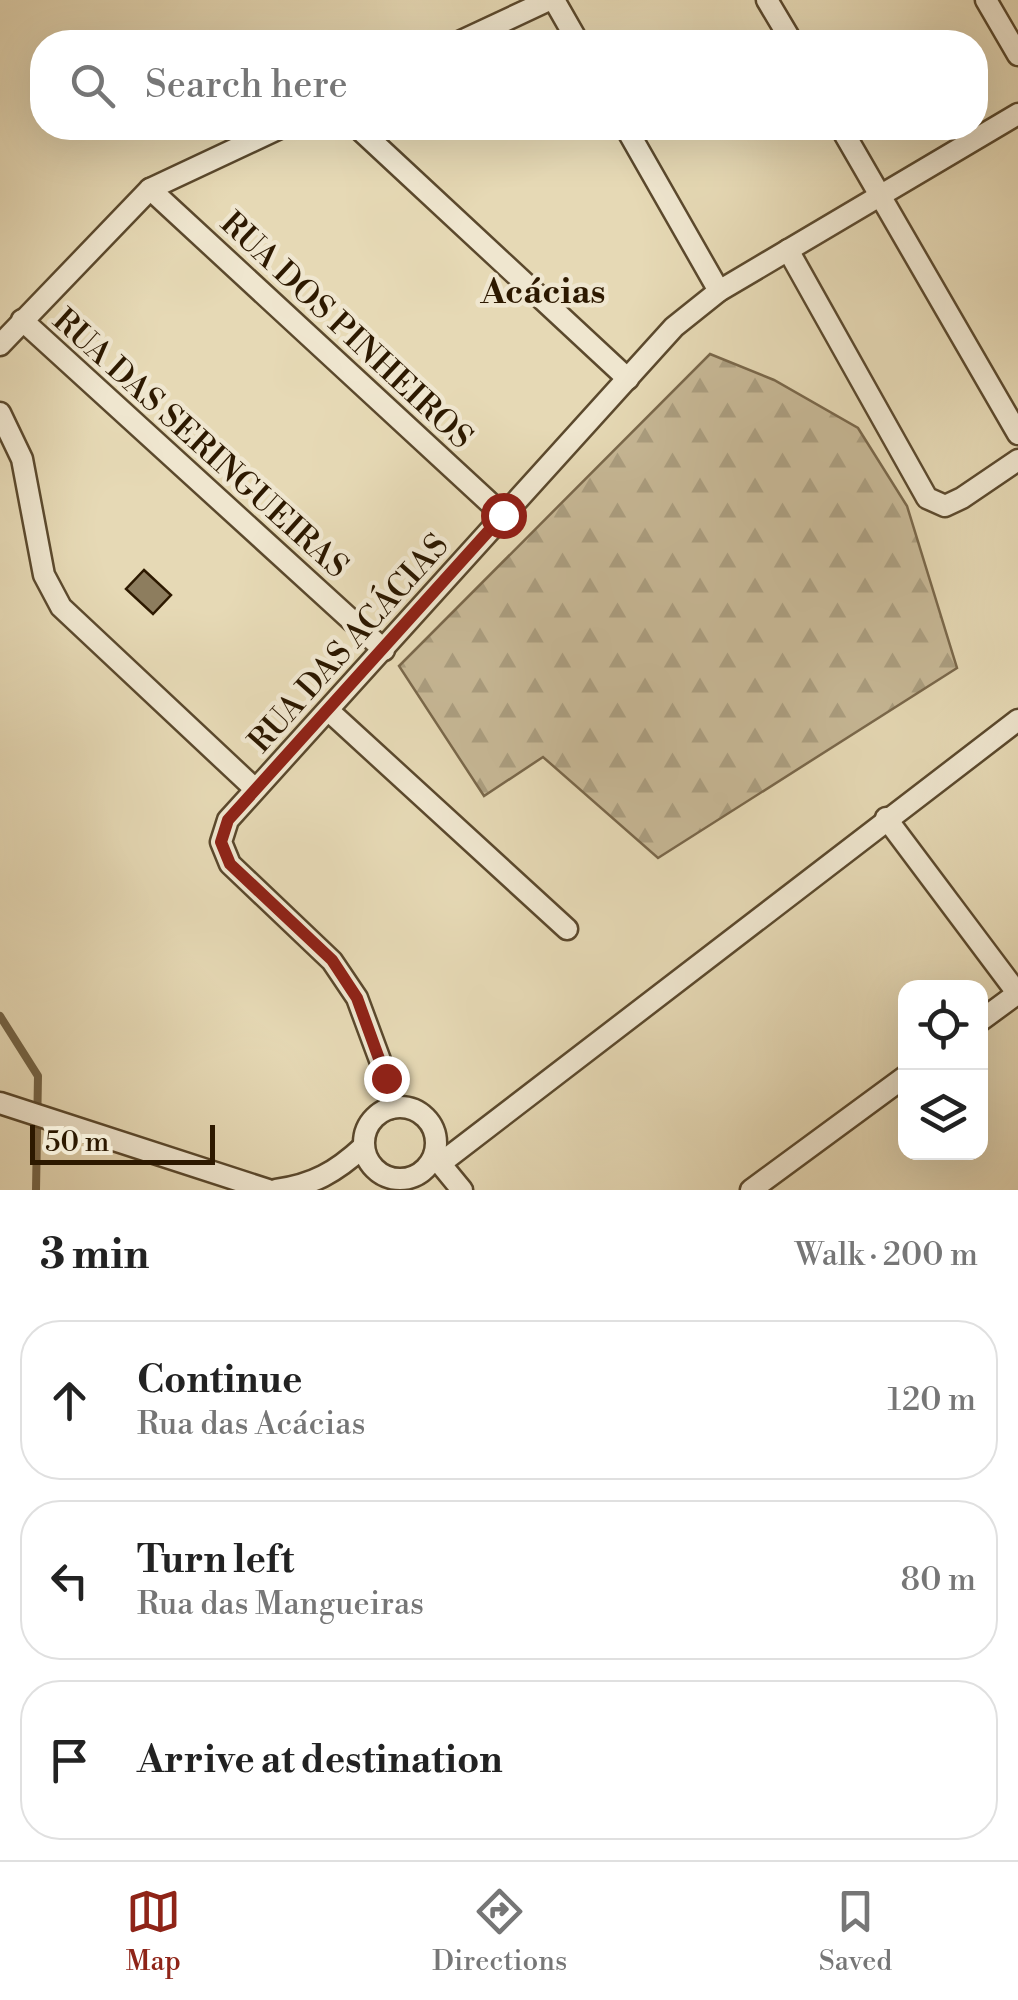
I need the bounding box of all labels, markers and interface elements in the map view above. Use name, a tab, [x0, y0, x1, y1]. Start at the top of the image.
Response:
search box	[30, 30, 988, 140]
icon: search	[65, 58, 120, 113]
text: Search here	[145, 62, 348, 109]
street label: RUA DOS PINHEIROS	[212, 204, 481, 458]
district label: Acácias	[480, 271, 605, 314]
street label: RUA DAS SERINGUEIRAS	[44, 300, 356, 587]
route start	[481, 493, 527, 539]
street label: RUA DAS ACÁCIAS	[239, 525, 457, 761]
map controls	[898, 980, 988, 1160]
button: locate	[898, 980, 988, 1070]
route end	[364, 1056, 410, 1102]
button: layers	[898, 1070, 988, 1160]
scale bar	[30, 1120, 215, 1164]
text: 50 m	[45, 1125, 109, 1160]
text: 3 min	[40, 1229, 149, 1282]
text: Walk · 200 m	[795, 1235, 978, 1275]
text: Continue	[137, 1357, 302, 1404]
icon: ahead	[42, 1373, 97, 1428]
text: 120 m	[887, 1380, 976, 1420]
text: Rua das Acácias	[137, 1404, 365, 1444]
text: Turn left	[137, 1537, 294, 1584]
icon: left	[42, 1553, 97, 1608]
text: 80 m	[901, 1560, 976, 1600]
text: Rua das Mangueiras	[137, 1584, 424, 1624]
icon: arrive	[42, 1733, 97, 1788]
text: Arrive at destination	[137, 1737, 503, 1784]
tab: Map	[126, 1884, 181, 1979]
tab: Directions	[432, 1884, 567, 1979]
tab: Saved	[819, 1884, 892, 1979]

